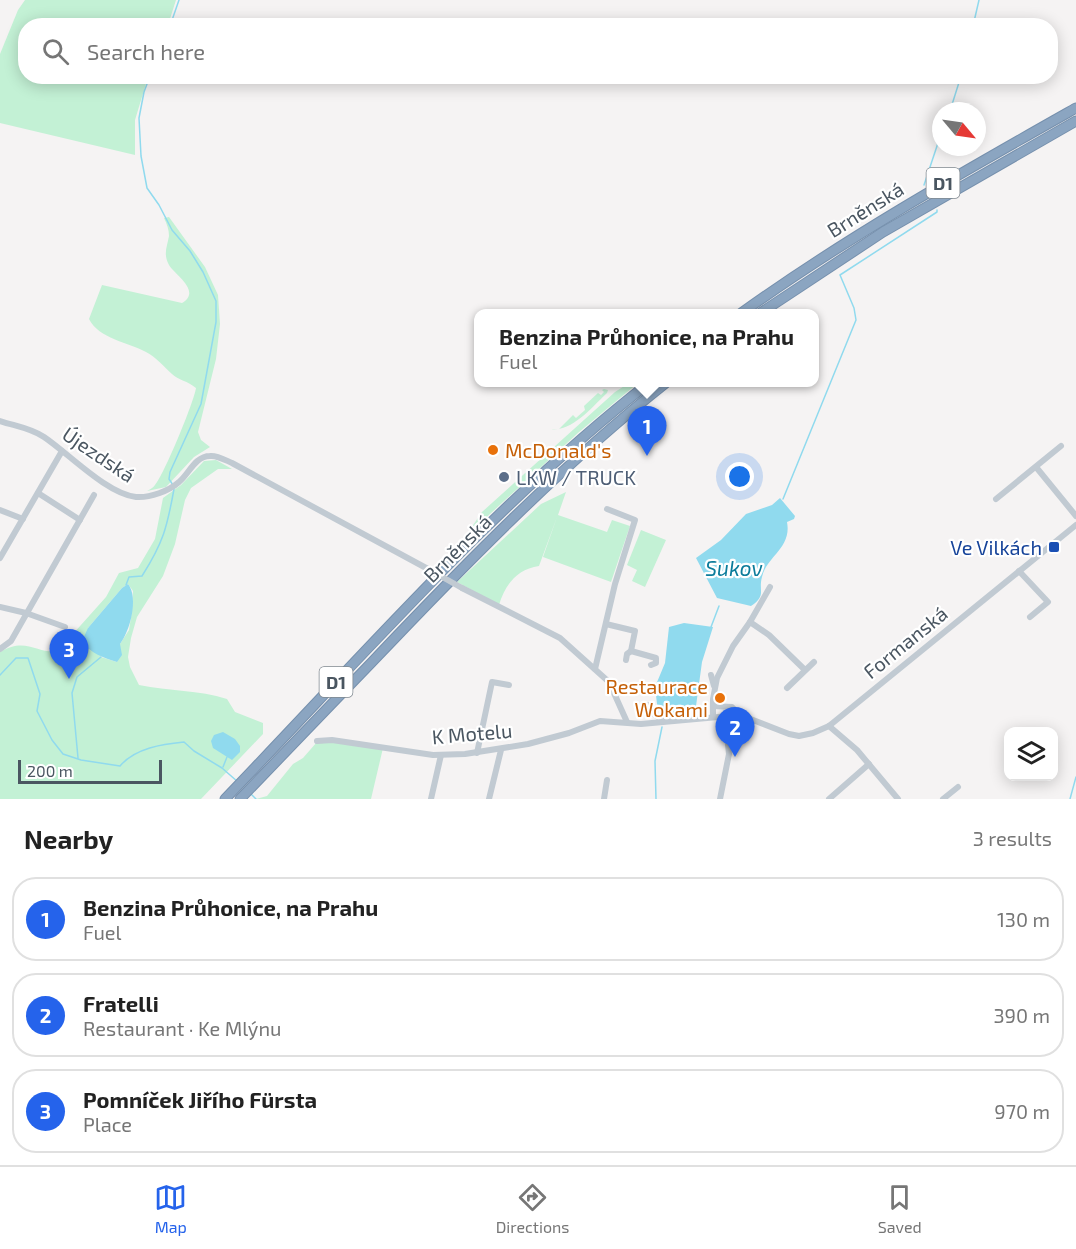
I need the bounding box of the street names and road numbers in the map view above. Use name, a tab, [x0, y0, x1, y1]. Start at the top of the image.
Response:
road number: D1	[926, 168, 960, 198]
street label: Brněnská	[822, 176, 908, 242]
street label: Újezdská	[58, 421, 140, 487]
street label: Brněnská	[418, 509, 496, 587]
street label: Formanská	[858, 601, 952, 683]
road number: D1	[320, 667, 352, 697]
street label: K Motelu	[431, 718, 513, 748]

